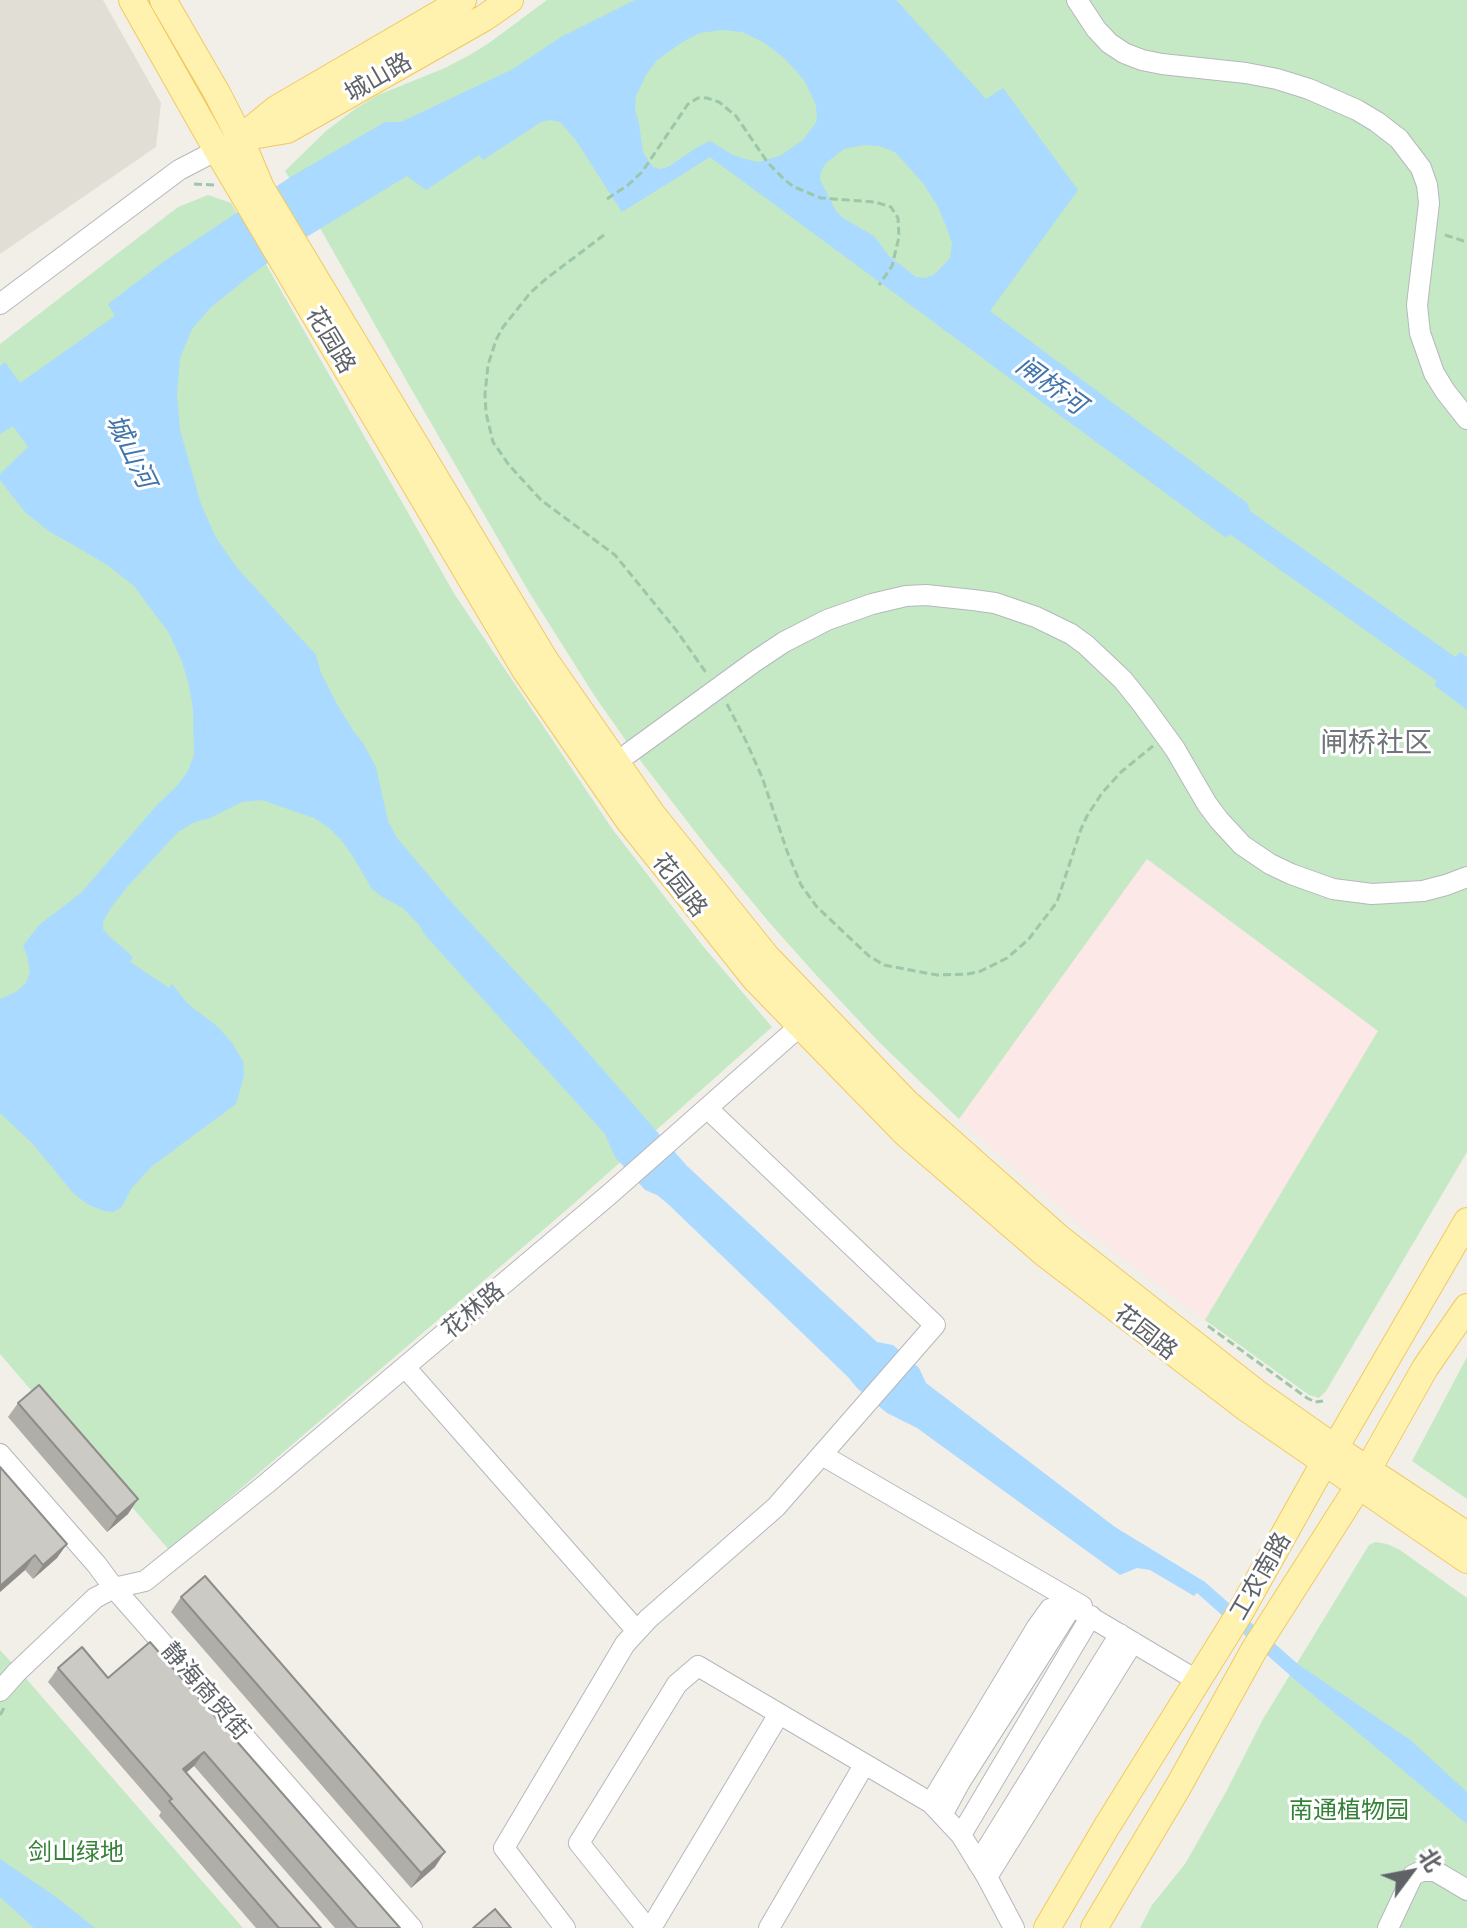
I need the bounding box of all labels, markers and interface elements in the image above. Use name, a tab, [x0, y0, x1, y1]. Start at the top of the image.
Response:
street label: 城山路	[340, 47, 416, 107]
street label: 花园路	[300, 302, 362, 378]
water label: 闸桥河	[1010, 349, 1092, 421]
water label: 城山河	[100, 409, 162, 493]
district label: 闸桥社区	[1320, 726, 1432, 760]
street label: 花园路	[646, 848, 714, 922]
street label: 花林路	[436, 1276, 510, 1344]
street label: 花园路	[1109, 1298, 1183, 1366]
street label: 工农南路	[1224, 1527, 1296, 1625]
street label: 静海商贸街	[156, 1636, 256, 1746]
park label: 南通植物园	[1289, 1796, 1409, 1824]
north arrow	[1371, 1832, 1451, 1912]
park label: 剑山绿地	[28, 1838, 124, 1866]
text: 北	[1414, 1843, 1448, 1875]

